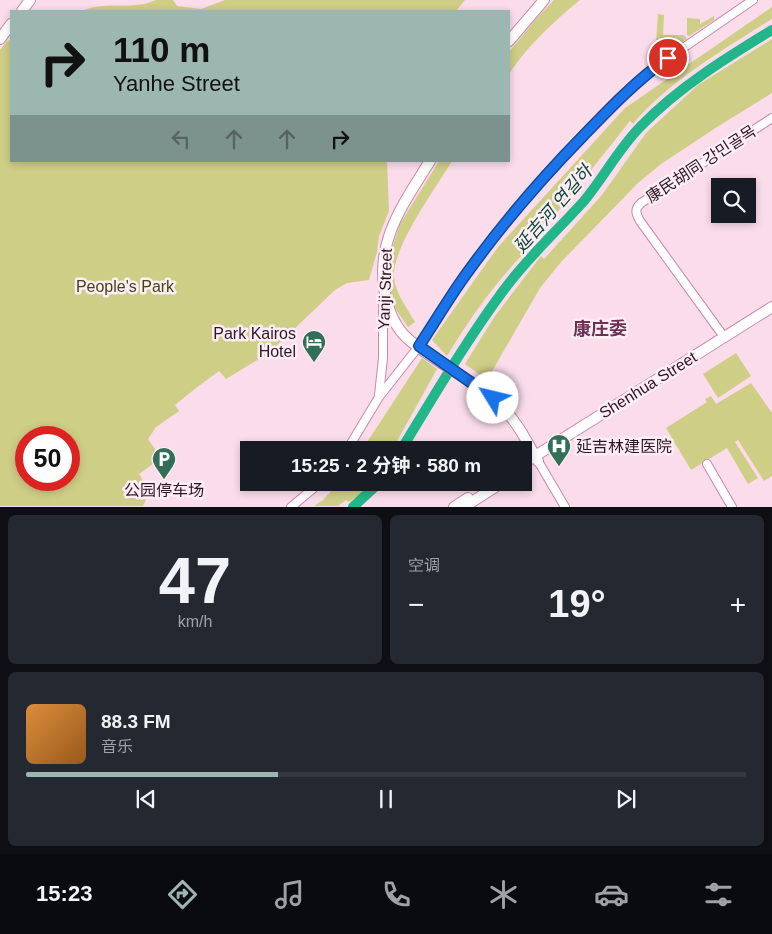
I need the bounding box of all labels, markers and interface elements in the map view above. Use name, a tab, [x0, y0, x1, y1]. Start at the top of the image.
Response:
icon: right	[30, 30, 95, 95]
text: 110 m	[113, 30, 210, 69]
pin	[647, 37, 689, 79]
icon: arrive	[654, 44, 682, 72]
text: Yanhe Street	[113, 71, 240, 96]
street label: 康民胡同 강민골목	[643, 122, 759, 206]
icon: left	[167, 125, 195, 153]
icon: ahead	[220, 125, 248, 153]
icon: ahead	[273, 125, 301, 153]
icon: right	[326, 125, 354, 153]
water label: 延吉河 연길하	[510, 160, 598, 257]
map controls	[711, 178, 756, 223]
button: search	[711, 178, 756, 223]
street label: Yanji Street	[375, 247, 395, 330]
park label: People's Park	[76, 278, 175, 295]
district label: 康庄委	[573, 319, 627, 339]
place label: Park Kairos Hotel	[213, 325, 296, 360]
hotel icon: Park Kairos Hotel	[301, 329, 327, 363]
street label: Shenhua Street	[596, 348, 700, 422]
position arrow	[466, 371, 518, 423]
speed limit sign: 50	[15, 426, 80, 491]
hospital icon: 延吉林建医院	[546, 433, 572, 467]
place label: 延吉林建医院	[576, 438, 672, 455]
parking icon: 公园停车场	[151, 446, 177, 480]
text: 15:25 · 2 分钟 · 580 m	[291, 455, 481, 476]
place label: 公园停车场	[124, 482, 204, 499]
text: 47	[159, 544, 231, 617]
text: 空调	[408, 557, 440, 574]
text: 19°	[548, 583, 606, 625]
text: −	[408, 589, 424, 620]
text: +	[730, 589, 746, 620]
text: km/h	[178, 613, 212, 630]
text: 88.3 FM	[101, 711, 171, 732]
text: 音乐	[101, 738, 133, 755]
icon: previous	[132, 785, 160, 813]
icon: pause	[372, 785, 400, 813]
icon: next	[612, 785, 640, 813]
icon: directions	[165, 877, 200, 912]
icon: music	[272, 877, 307, 912]
icon: phone	[379, 877, 414, 912]
icon: climate	[486, 877, 521, 912]
icon: car	[594, 877, 629, 912]
icon: filters	[701, 877, 736, 912]
text: 15:23	[36, 881, 92, 906]

